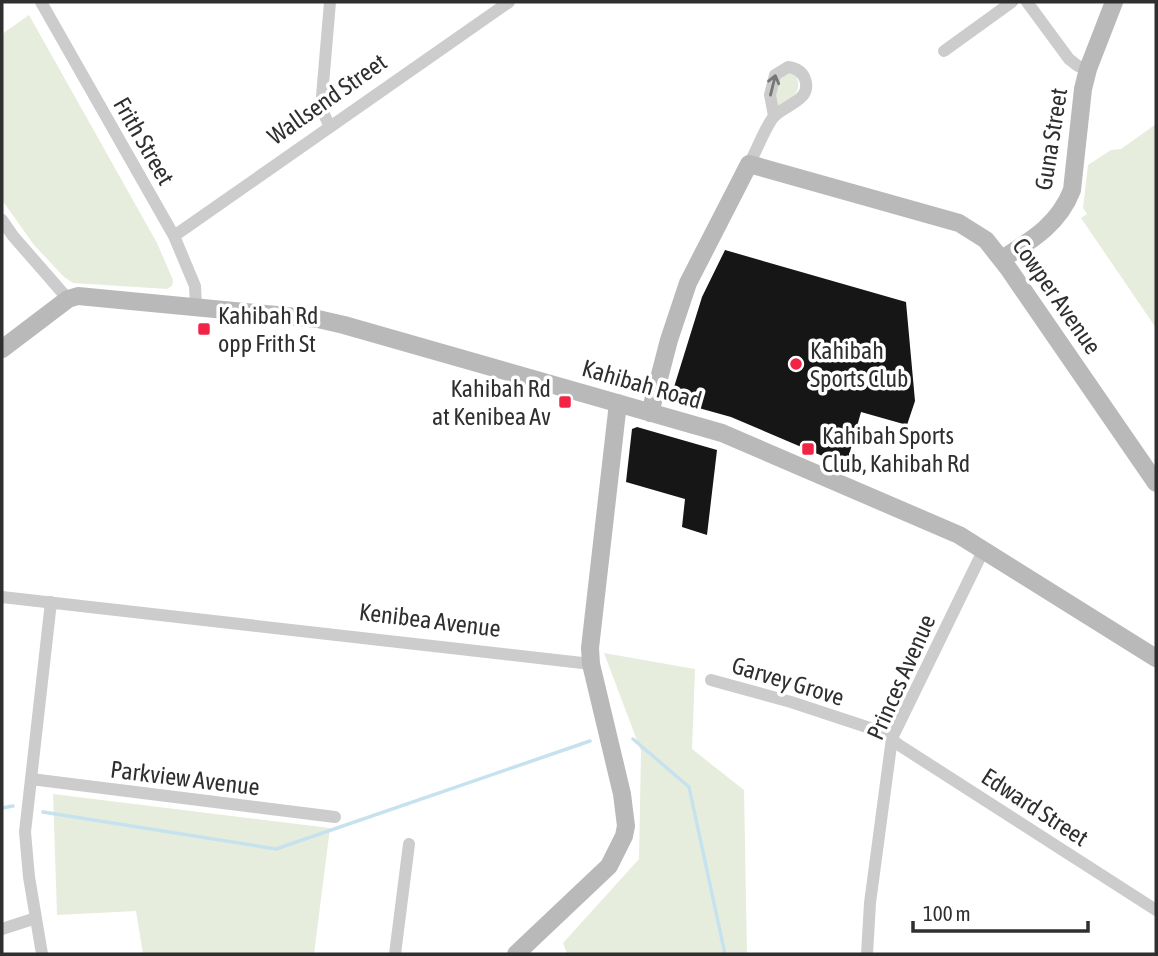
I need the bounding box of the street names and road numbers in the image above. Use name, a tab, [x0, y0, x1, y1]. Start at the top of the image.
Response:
street label: Wallsend Street	[262, 48, 392, 150]
street label: Guna Street	[1030, 86, 1072, 192]
street label: Frith Street	[108, 93, 180, 190]
street label: Cowper Avenue	[1007, 233, 1107, 359]
street label: Kahibah Road	[579, 354, 705, 414]
street label: Kenibea Avenue	[358, 598, 502, 642]
street label: Princes Avenue	[861, 610, 941, 744]
street label: Garvey Grove	[729, 651, 847, 711]
street label: Parkview Avenue	[109, 755, 261, 801]
street label: Edward Street	[977, 763, 1093, 851]

